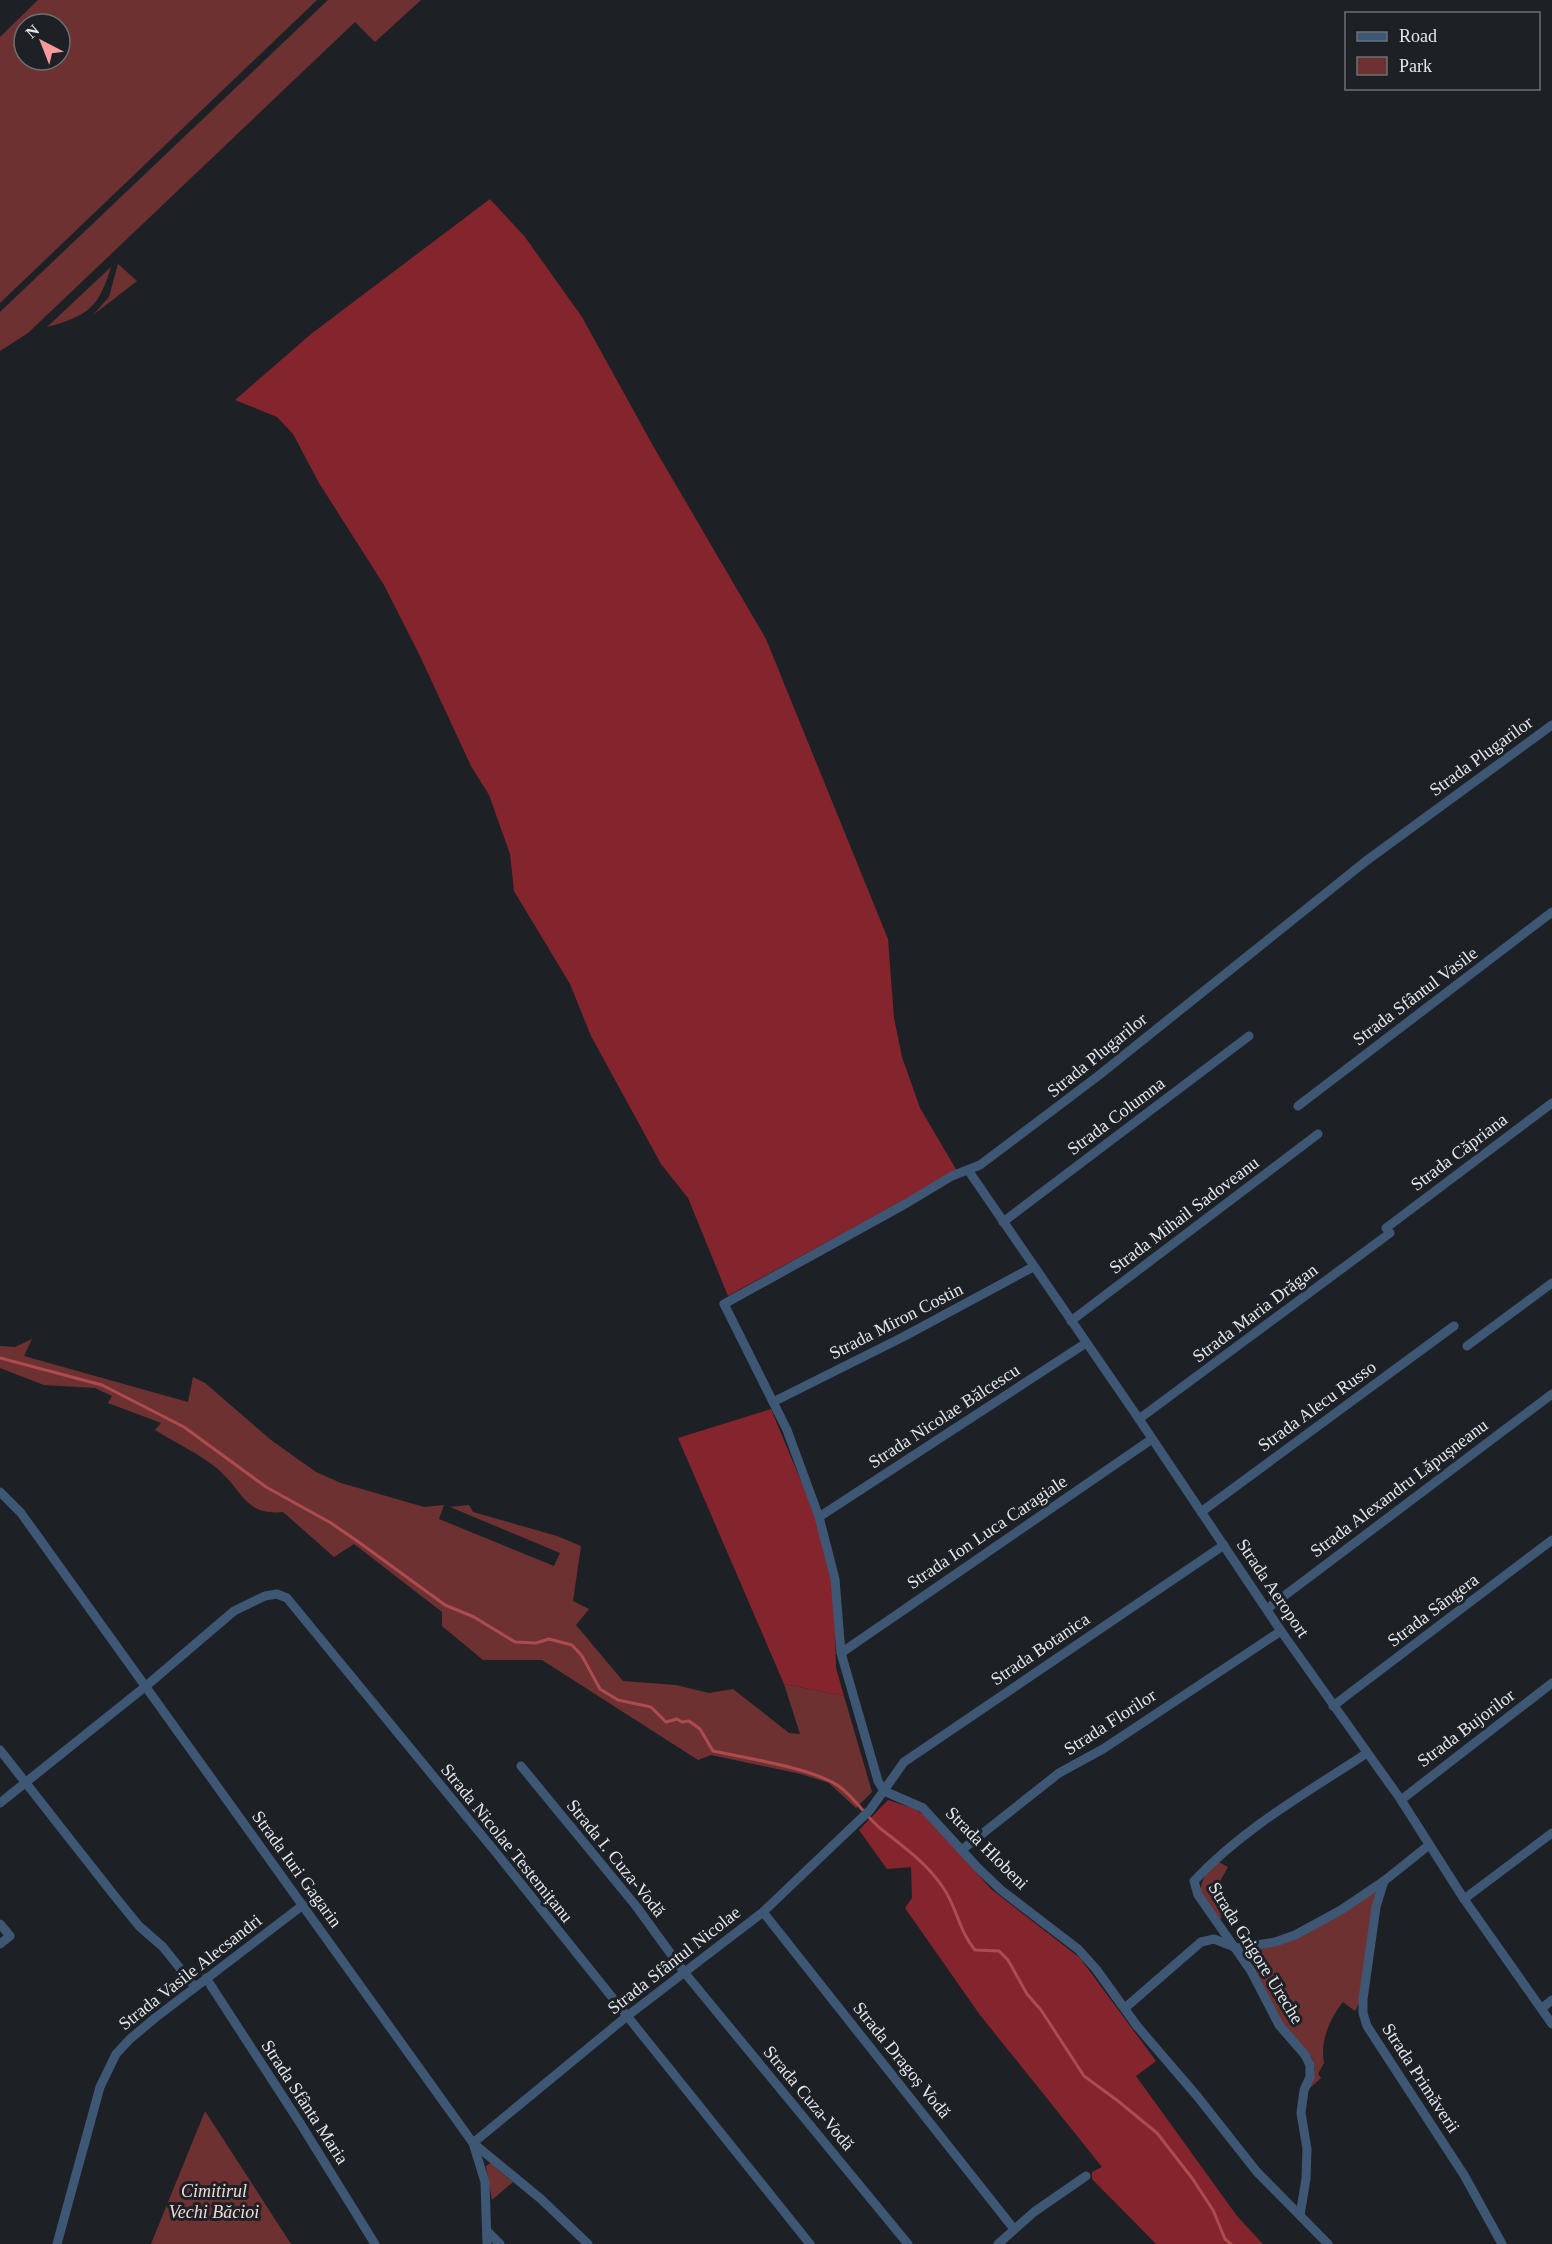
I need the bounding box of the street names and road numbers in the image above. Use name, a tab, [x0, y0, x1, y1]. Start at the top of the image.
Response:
street label: Strada Plugarilor	[1426, 712, 1536, 800]
street label: Strada Sfântul Vasile	[1349, 943, 1481, 1049]
street label: Strada Plugarilor	[1043, 1009, 1151, 1101]
street label: Strada Columna	[1063, 1073, 1169, 1159]
street label: Strada Căpriana	[1407, 1109, 1511, 1195]
street label: Strada Mihail Sadoveanu	[1105, 1152, 1263, 1278]
street label: Strada Maria Drăgan	[1189, 1260, 1321, 1366]
street label: Strada Miron Costin	[826, 1279, 966, 1363]
street label: Strada Alecu Russo	[1254, 1356, 1380, 1456]
street label: Strada Nicolae Bălcescu	[865, 1360, 1023, 1472]
street label: Strada Alexandru Lăpușneanu	[1306, 1415, 1492, 1561]
street label: Strada Ion Luca Caragiale	[903, 1471, 1071, 1593]
street label: Strada Aeroport	[1233, 1535, 1313, 1641]
street label: Strada Sângera	[1384, 1569, 1482, 1651]
street label: Strada Botanica	[987, 1609, 1093, 1689]
street label: Strada Florilor	[1060, 1685, 1160, 1759]
street label: Strada Bujorilor	[1413, 1685, 1519, 1771]
street label: Strada Nicolae Testemițanu	[437, 1760, 577, 1926]
street label: Strada I. Cuza-Vodă	[563, 1795, 669, 1921]
street label: Strada Hlobeni	[942, 1803, 1032, 1893]
street label: Strada Iuri Gagarin	[248, 1807, 346, 1931]
street label: Strada Grigore Ureche	[1204, 1879, 1308, 2027]
street label: Strada Sfântul Nicolae	[604, 1902, 744, 2018]
street label: Strada Vasile Alecsandri	[115, 1910, 265, 2034]
street label: Strada Dragoș Vodă	[849, 1998, 955, 2122]
street label: Strada Primăverii	[1378, 2020, 1464, 2136]
street label: Strada Sfânta Maria	[257, 2036, 353, 2168]
street label: Strada Cuza-Vodă	[760, 2042, 858, 2154]

